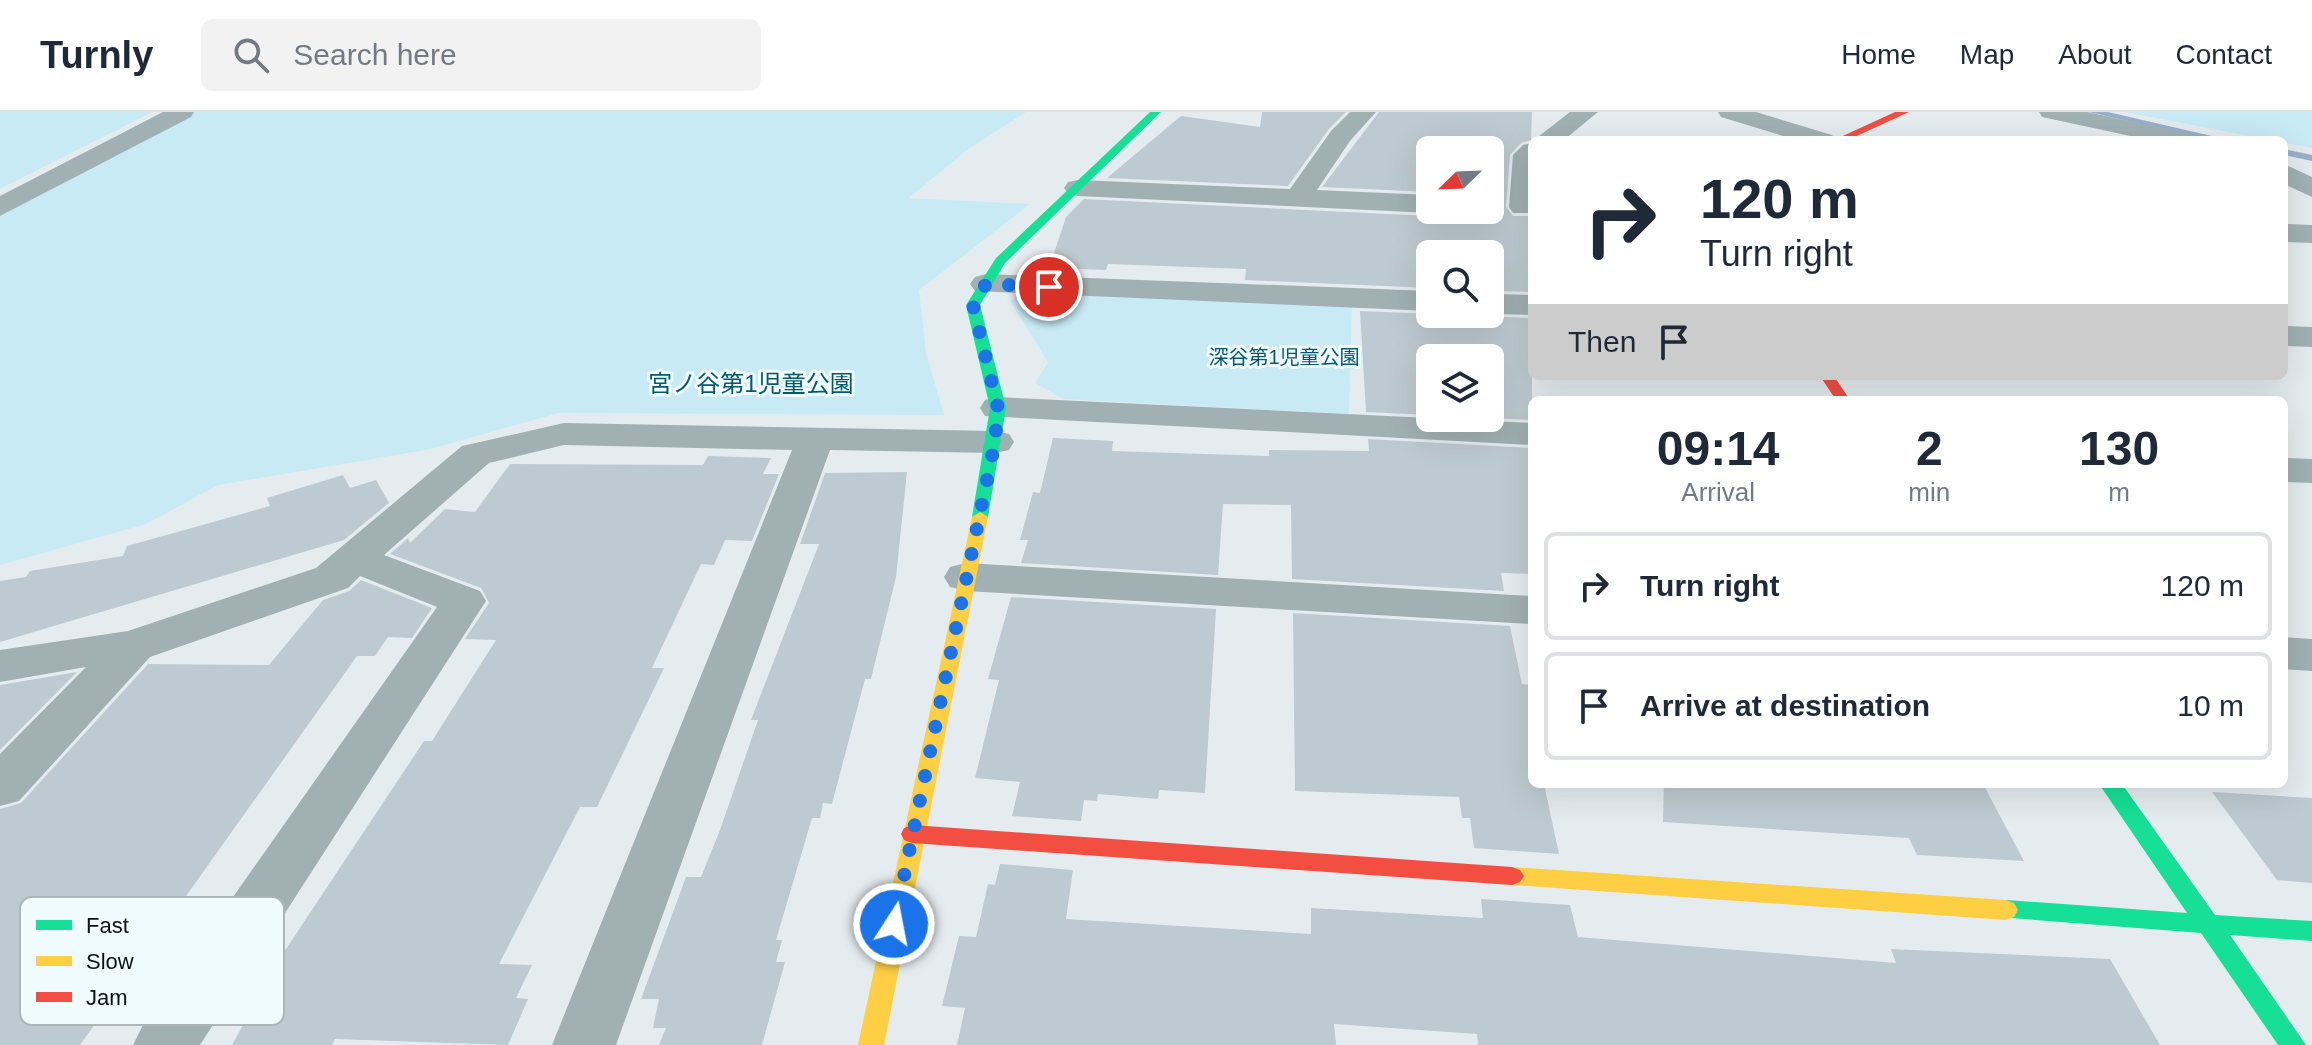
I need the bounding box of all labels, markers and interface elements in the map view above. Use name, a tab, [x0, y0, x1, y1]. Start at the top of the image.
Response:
search box	[201, 19, 761, 91]
icon: search	[229, 33, 273, 77]
text: Turnly	[40, 34, 153, 76]
text: Search here	[293, 38, 457, 71]
text: Home	[1841, 39, 1916, 70]
text: Map	[1960, 39, 2014, 70]
text: About	[2058, 39, 2132, 70]
text: Contact	[2176, 39, 2272, 70]
north arrow	[1416, 136, 1504, 224]
map controls	[1416, 136, 1504, 432]
text: 120 m	[1700, 167, 1859, 230]
icon: right	[1568, 168, 1672, 272]
text: Turn right	[1700, 233, 1853, 274]
button: search	[1416, 240, 1504, 328]
pin	[1015, 253, 1083, 321]
icon: arrive	[1027, 265, 1071, 309]
icon: arrive	[1652, 320, 1696, 364]
text: Then	[1568, 325, 1636, 358]
button: layers	[1416, 344, 1504, 432]
park label: 深谷第1児童公園	[1208, 346, 1360, 368]
park label: 宮ノ谷第1児童公園	[648, 370, 854, 397]
text: 09:14	[1657, 422, 1780, 475]
text: 2	[1916, 422, 1943, 475]
text: 130	[2079, 422, 2159, 475]
text: Arrival	[1681, 477, 1755, 507]
text: min	[1908, 477, 1950, 507]
text: m	[2108, 477, 2130, 507]
icon: right	[1572, 564, 1616, 608]
text: Turn right	[1640, 569, 1779, 602]
text: 120 m	[2161, 569, 2244, 602]
icon: arrive	[1572, 684, 1616, 728]
text: Arrive at destination	[1640, 689, 1930, 722]
text: 10 m	[2177, 689, 2244, 722]
position arrow	[852, 882, 936, 966]
legend	[20, 897, 284, 1025]
text: Fast	[86, 913, 129, 938]
text: Slow	[86, 949, 134, 974]
text: Jam	[86, 985, 128, 1010]

